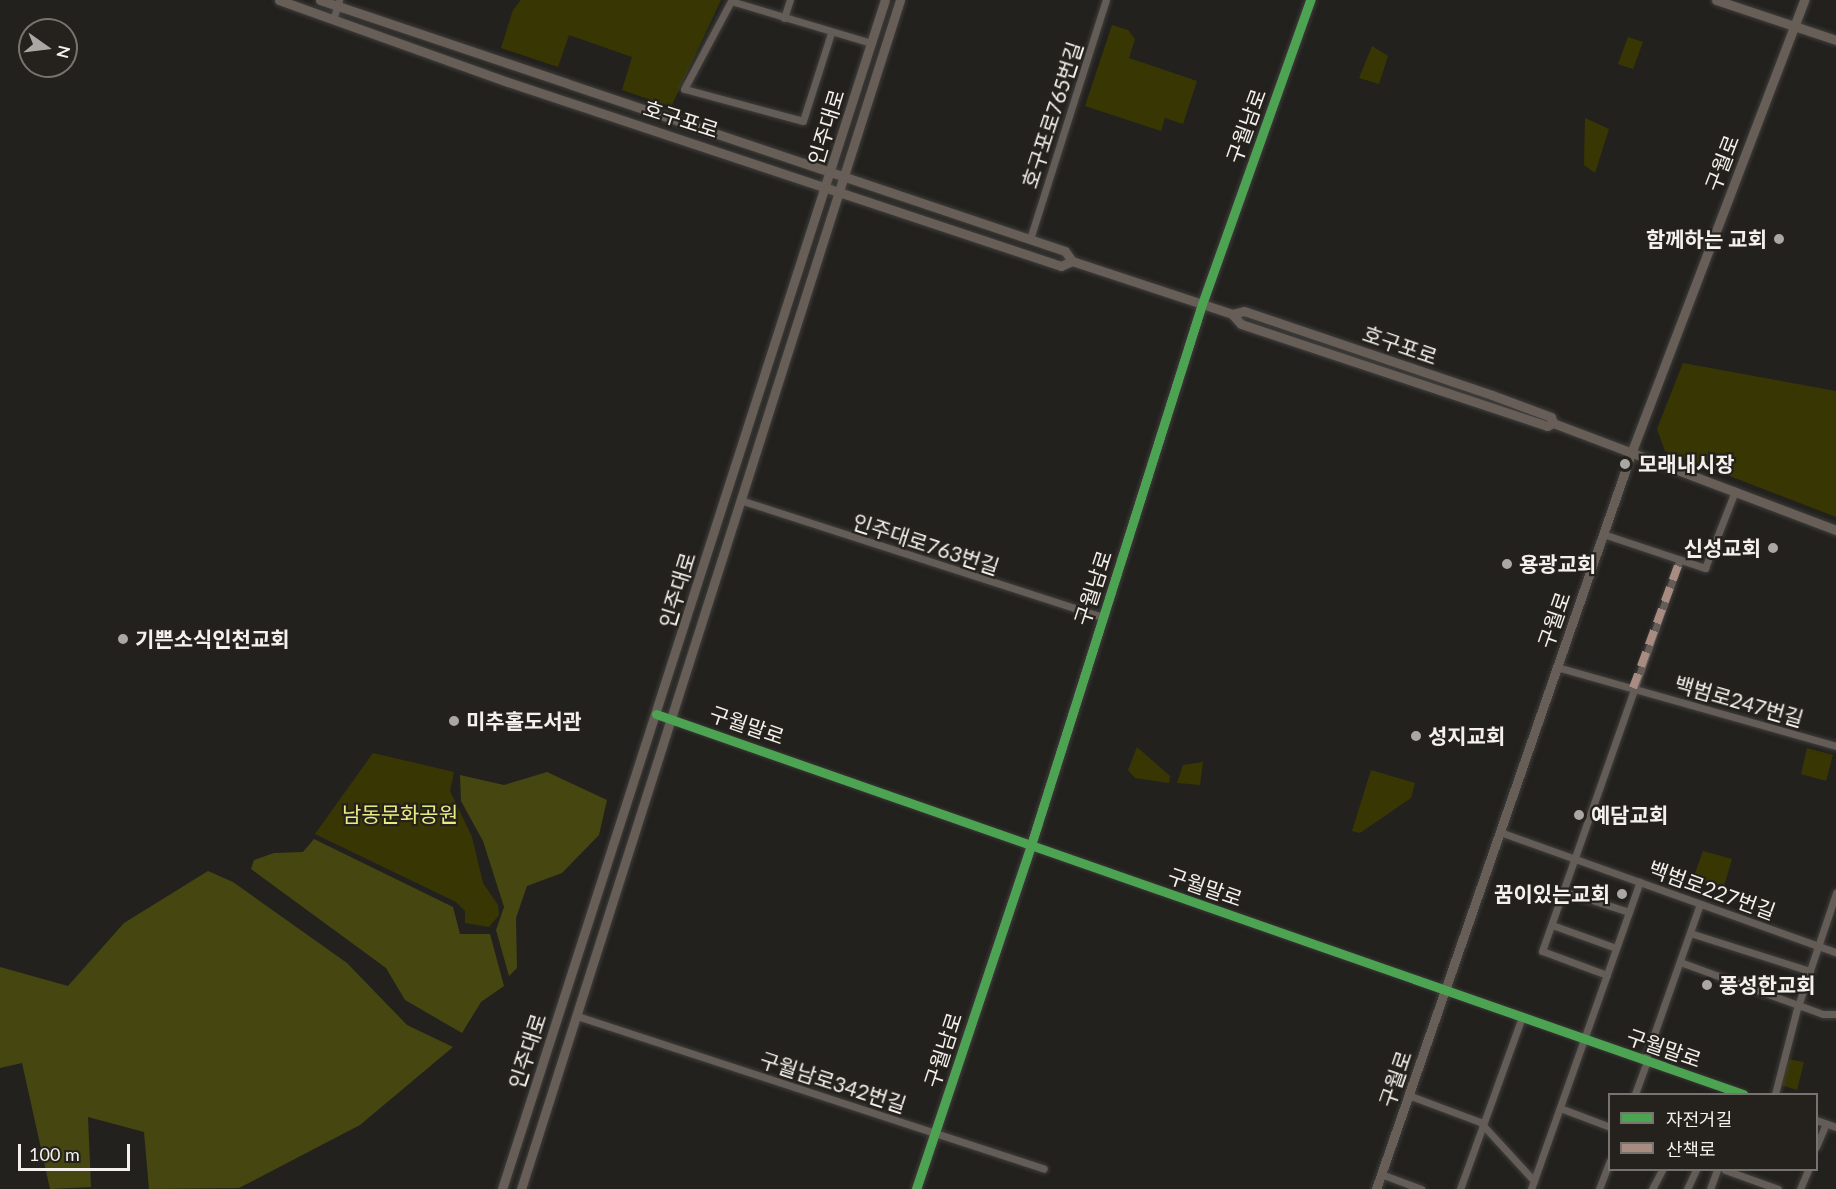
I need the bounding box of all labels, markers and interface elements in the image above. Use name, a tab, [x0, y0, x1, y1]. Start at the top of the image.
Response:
north arrow	[18, 18, 78, 78]
street label: 호구포로765번길	[1016, 39, 1088, 191]
text: N	[53, 44, 75, 60]
street label: 구월남로	[1221, 85, 1271, 167]
street label: 인주대로	[803, 86, 849, 168]
street label: 호구포로	[640, 95, 722, 143]
street label: 구월로	[1700, 131, 1744, 195]
place label: 함께하는 교회	[1646, 226, 1767, 252]
marker: 함께하는 교회	[1772, 232, 1786, 246]
street label: 호구포로	[1359, 321, 1441, 369]
place label: 모래내시장	[1638, 451, 1735, 477]
marker: 모래내시장	[1616, 455, 1634, 473]
street label: 인주대로763번길	[850, 508, 1002, 580]
place label: 신성교회	[1684, 535, 1761, 561]
marker: 신성교회	[1766, 541, 1780, 555]
street label: 구월남로	[1069, 547, 1117, 629]
street label: 인주대로	[654, 549, 700, 631]
place label: 용광교회	[1519, 551, 1596, 577]
marker: 용광교회	[1500, 557, 1514, 571]
street label: 구월로	[1533, 588, 1575, 652]
place label: 기쁜소식인천교회	[135, 626, 290, 652]
marker: 기쁜소식인천교회	[116, 632, 130, 646]
street label: 백범로247번길	[1672, 671, 1806, 731]
street label: 구월말로	[706, 701, 788, 749]
place label: 미추홀도서관	[466, 708, 582, 734]
marker: 미추홀도서관	[447, 714, 461, 728]
place label: 성지교회	[1428, 723, 1505, 749]
marker: 성지교회	[1409, 729, 1423, 743]
park label: 남동문화공원	[342, 801, 458, 827]
place label: 예담교회	[1591, 802, 1668, 828]
marker: 예담교회	[1572, 808, 1586, 822]
street label: 백범로227번길	[1645, 855, 1779, 925]
street label: 구월말로	[1164, 863, 1246, 911]
place label: 꿈이있는교회	[1494, 881, 1610, 907]
marker: 꿈이있는교회	[1615, 887, 1629, 901]
place label: 풍성한교회	[1719, 972, 1816, 998]
marker: 풍성한교회	[1700, 978, 1714, 992]
street label: 구월남로	[919, 1009, 967, 1091]
street label: 인주대로	[503, 1010, 551, 1092]
street label: 구월말로	[1623, 1024, 1705, 1072]
street label: 구월남로342번길	[757, 1046, 909, 1118]
street label: 구월로	[1374, 1047, 1416, 1111]
legend	[1608, 1093, 1818, 1171]
text: 자전거길	[1666, 1108, 1732, 1130]
scale bar	[21, 1132, 134, 1170]
text: 산책로	[1666, 1138, 1716, 1160]
text: 100 m	[29, 1143, 80, 1165]

